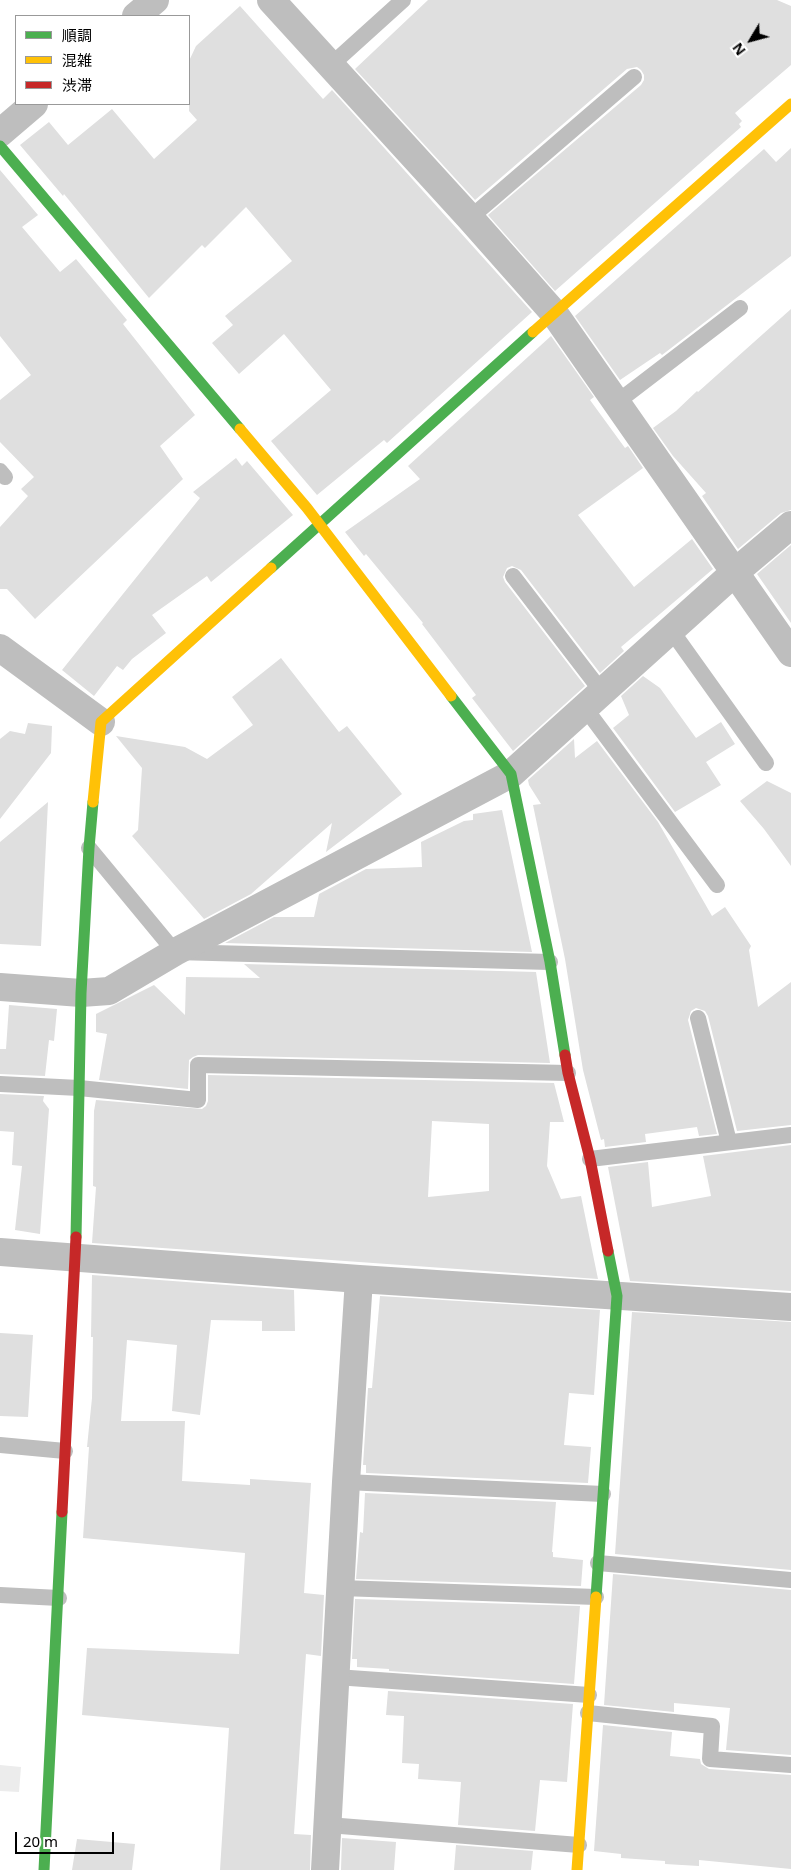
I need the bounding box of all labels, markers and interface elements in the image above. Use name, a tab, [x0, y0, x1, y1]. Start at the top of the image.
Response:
legend	[15, 15, 190, 105]
north arrow	[726, 15, 776, 65]
text: 順調	[62, 25, 92, 45]
text: N	[728, 39, 750, 60]
text: 混雑	[62, 50, 92, 70]
text: 渋滞	[62, 75, 92, 95]
scale bar	[18, 1822, 116, 1854]
text: 20 m	[23, 1831, 58, 1851]

